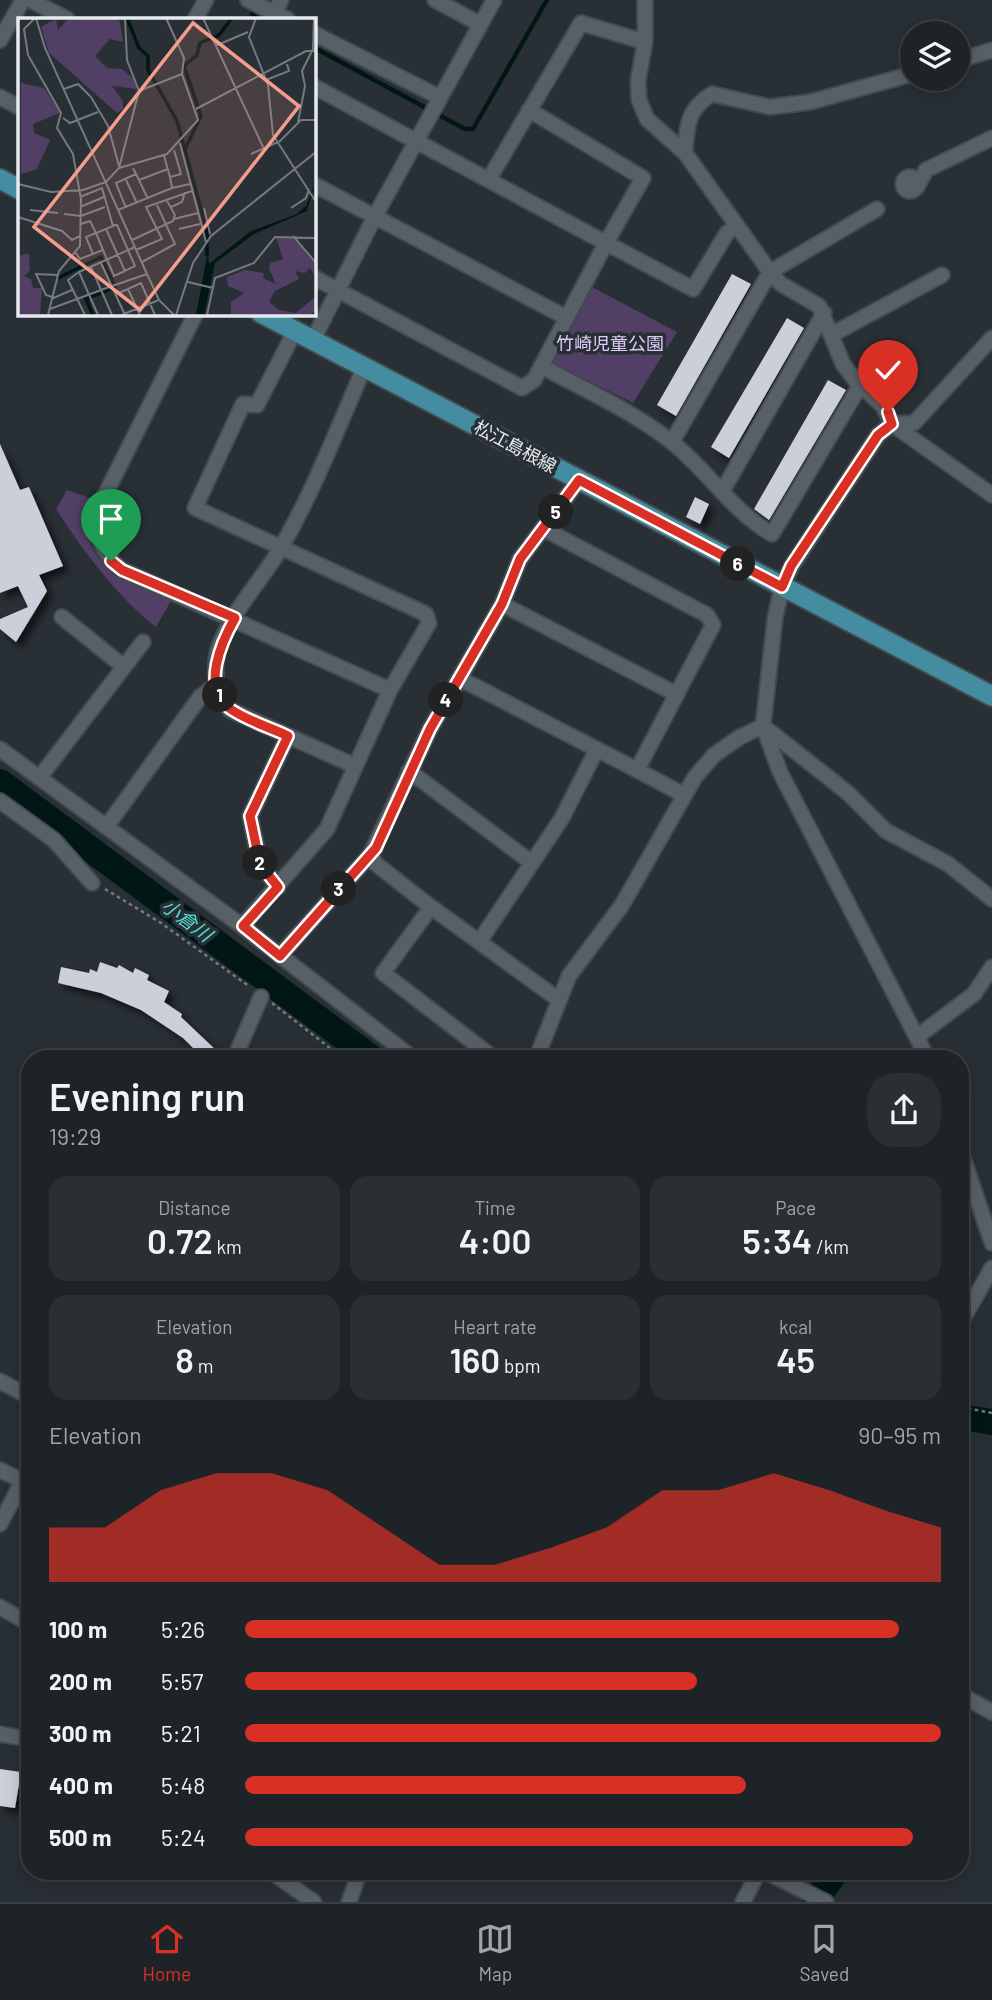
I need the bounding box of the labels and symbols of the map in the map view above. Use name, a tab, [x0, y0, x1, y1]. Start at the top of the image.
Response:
inset map	[18, 18, 315, 315]
park label: 竹崎児童公園	[556, 332, 664, 354]
pin	[858, 340, 918, 412]
street label: 松江島根線	[471, 415, 560, 477]
pin	[81, 489, 141, 561]
pin: 5	[538, 494, 574, 530]
pin: 6	[720, 546, 756, 582]
pin: 1	[202, 678, 238, 712]
pin: 4	[428, 682, 464, 718]
pin: 2	[243, 846, 278, 880]
pin: 3	[322, 872, 356, 906]
water label: 小倉川	[158, 893, 219, 947]

